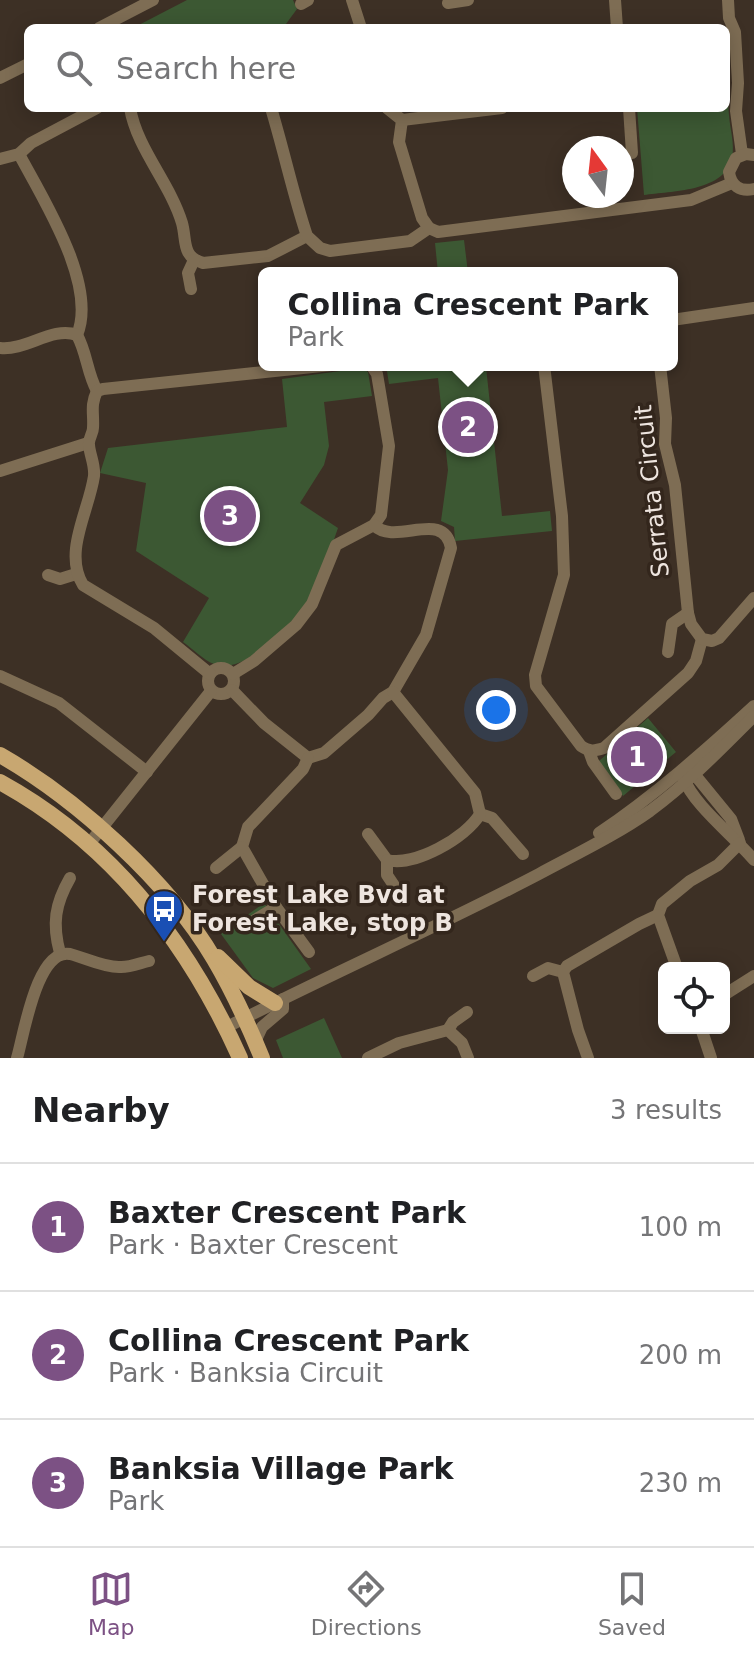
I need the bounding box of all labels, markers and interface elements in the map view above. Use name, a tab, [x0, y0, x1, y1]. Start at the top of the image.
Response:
search box	[24, 24, 730, 112]
icon: search	[52, 46, 96, 90]
text: Search here	[116, 51, 296, 86]
north arrow	[562, 136, 634, 208]
popup	[258, 267, 678, 371]
text: Collina Crescent Park	[288, 287, 648, 322]
text: Park	[288, 322, 344, 352]
pin: 2	[442, 397, 494, 457]
street label: Serrata Circuit	[629, 404, 675, 578]
pin: 3	[204, 486, 256, 546]
your location	[476, 690, 516, 730]
pin: 1	[611, 727, 663, 787]
place label: Forest Lake Bvd at Forest Lake, stop B	[192, 881, 453, 937]
bus stop icon: Forest Lake Bvd at Forest Lake, stop B	[143, 888, 185, 943]
map controls	[658, 962, 730, 1034]
button: locate	[658, 962, 730, 1034]
text: Nearby	[32, 1090, 170, 1130]
text: 3 results	[610, 1095, 722, 1125]
text: Baxter Crescent Park	[108, 1195, 466, 1230]
text: 1	[49, 1212, 67, 1242]
text: 100 m	[639, 1212, 722, 1242]
text: Park · Baxter Crescent	[108, 1230, 398, 1260]
text: Collina Crescent Park	[108, 1323, 469, 1358]
text: 2	[49, 1340, 67, 1370]
text: 200 m	[639, 1340, 722, 1370]
text: Park · Banksia Circuit	[108, 1358, 383, 1388]
text: Banksia Village Park	[108, 1451, 453, 1486]
text: 3	[49, 1468, 67, 1498]
text: 230 m	[639, 1468, 722, 1498]
text: Park	[108, 1486, 164, 1516]
tab: Map	[88, 1567, 135, 1640]
tab: Directions	[311, 1567, 422, 1640]
tab: Saved	[598, 1567, 666, 1640]

